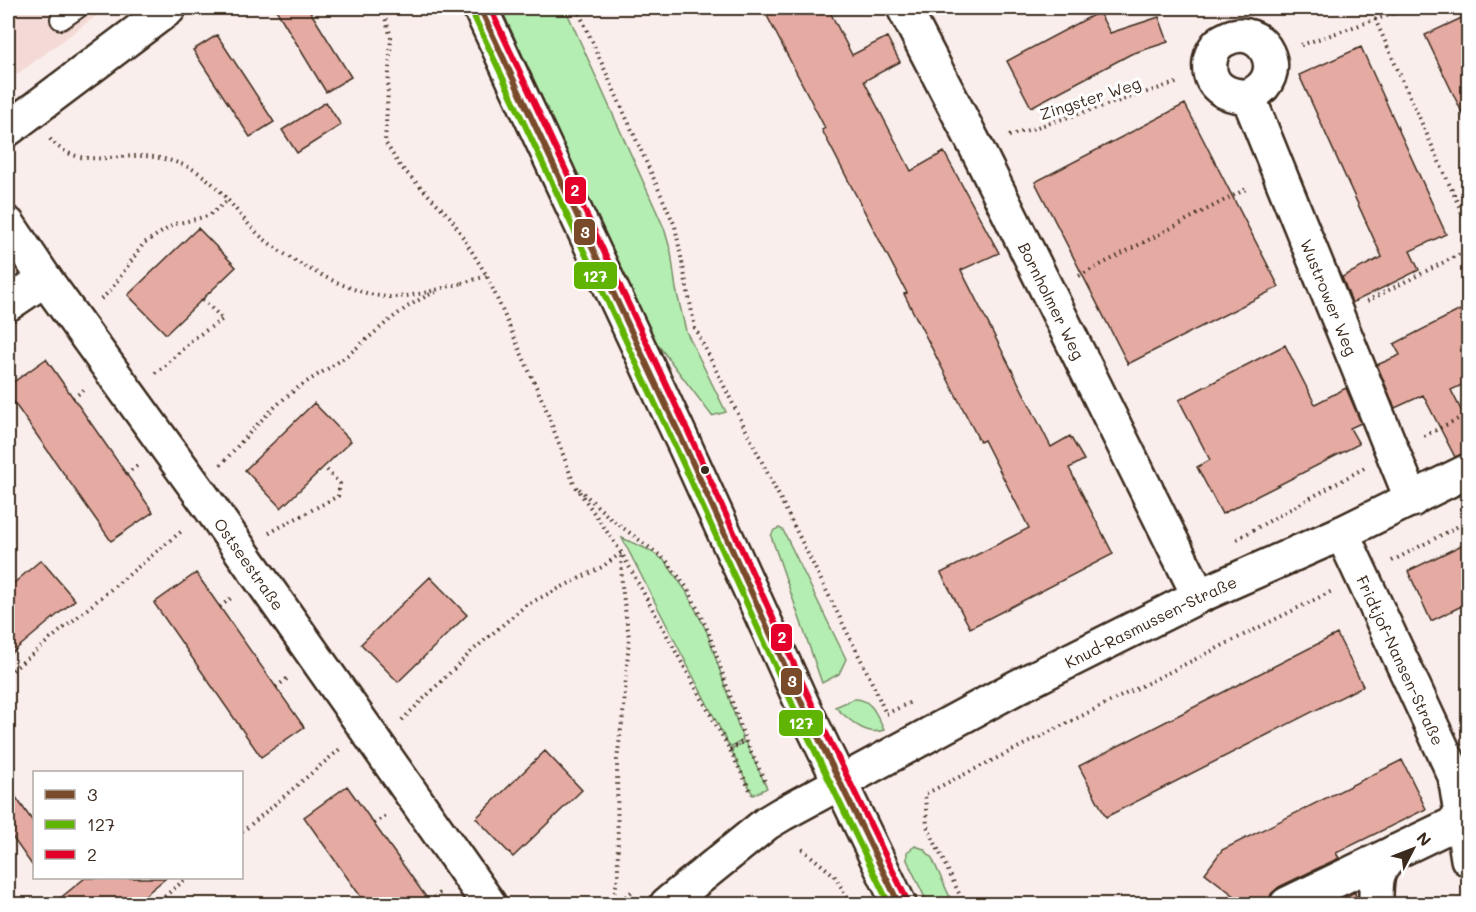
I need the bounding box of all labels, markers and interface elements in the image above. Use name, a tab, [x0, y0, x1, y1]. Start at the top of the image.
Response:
street label: Zingster Weg	[1037, 72, 1143, 124]
line badge: 2	[564, 176, 587, 205]
text: 2	[571, 179, 580, 200]
line badge: 3	[573, 218, 596, 246]
text: 3	[580, 221, 590, 242]
street label: Wustrower Weg	[1297, 236, 1363, 358]
street label: Bornholmer Weg	[1014, 239, 1090, 363]
line badge: 127	[573, 261, 618, 290]
text: 127	[583, 265, 608, 286]
unlabelled marker	[699, 464, 711, 476]
street label: Ostseestraße	[210, 513, 289, 614]
street label: Knud-Rasmussen-Straße	[1061, 570, 1240, 672]
street label: Fridtjof-Nansen-Straße	[1352, 572, 1450, 748]
line badge: 2	[770, 623, 793, 652]
text: 2	[778, 626, 787, 647]
line badge: 3	[780, 667, 803, 696]
text: 3	[787, 670, 797, 691]
line badge: 127	[778, 709, 824, 737]
text: 127	[789, 712, 814, 733]
legend	[33, 771, 243, 879]
text: 3	[87, 782, 98, 806]
text: 127	[87, 812, 115, 836]
north arrow	[1383, 819, 1443, 879]
text: N	[1413, 827, 1436, 850]
text: 2	[87, 842, 97, 866]

